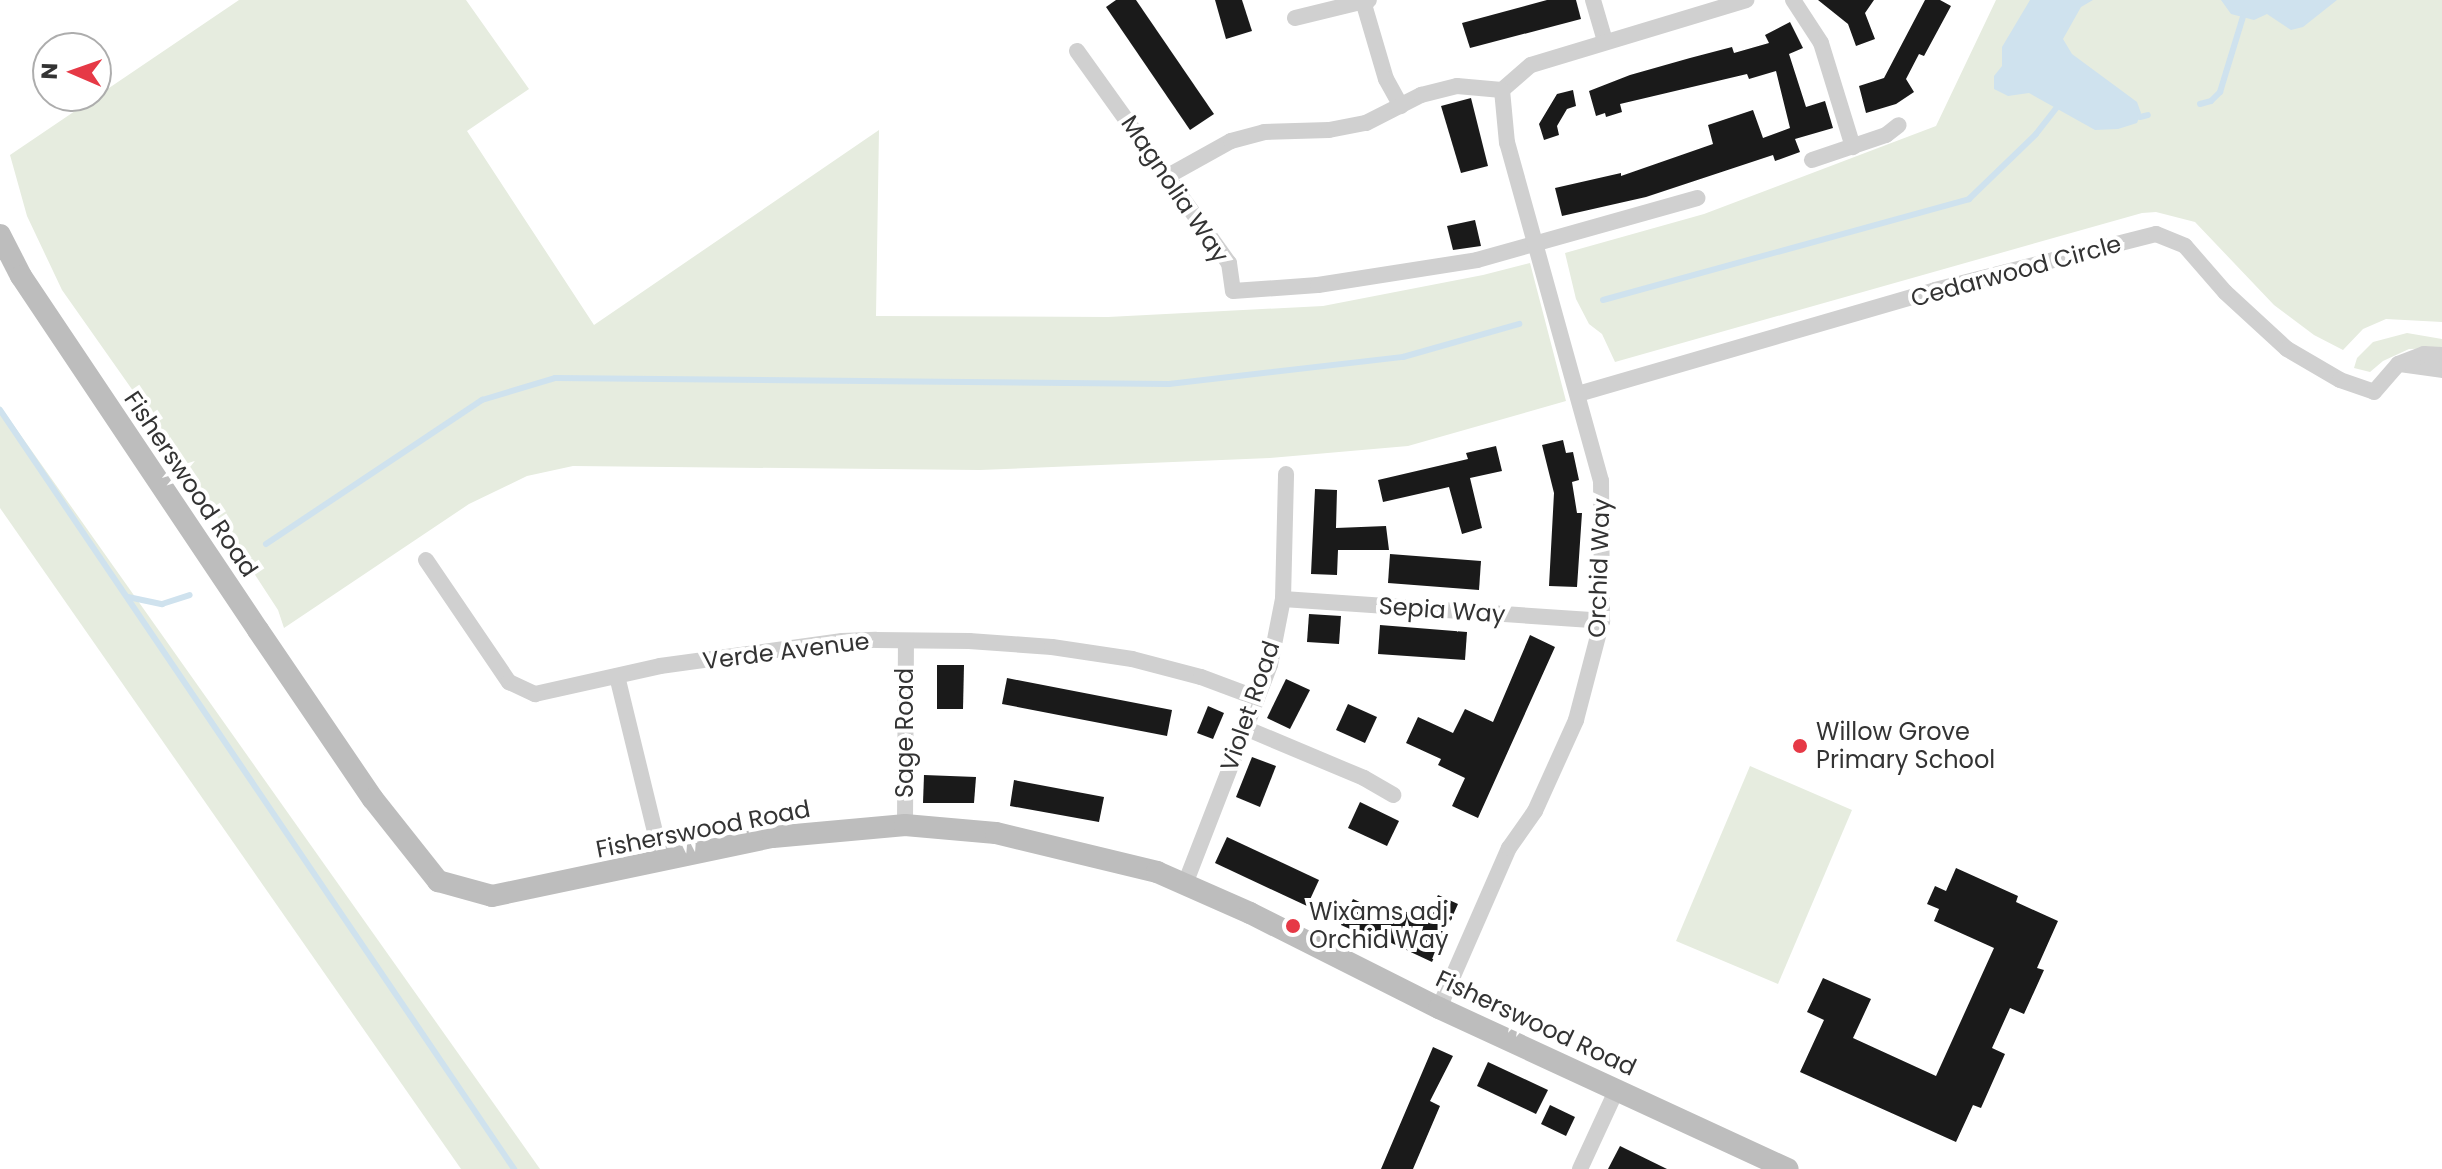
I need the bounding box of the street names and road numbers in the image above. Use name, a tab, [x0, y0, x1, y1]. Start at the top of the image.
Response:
street label: Magnolia Way	[1115, 110, 1235, 268]
street label: Cedarwood Circle	[1908, 229, 2124, 313]
street label: Fisherswood Road	[118, 386, 264, 582]
street label: Orchid Way	[1582, 498, 1616, 638]
street label: Sepia Way	[1378, 591, 1506, 629]
street label: Verde Avenue	[701, 626, 871, 676]
street label: Violet Road	[1214, 637, 1286, 775]
street label: Sage Road	[891, 668, 919, 798]
street label: Fisherswood Road	[593, 794, 813, 864]
street label: Fisherswood Road	[1431, 964, 1641, 1082]

